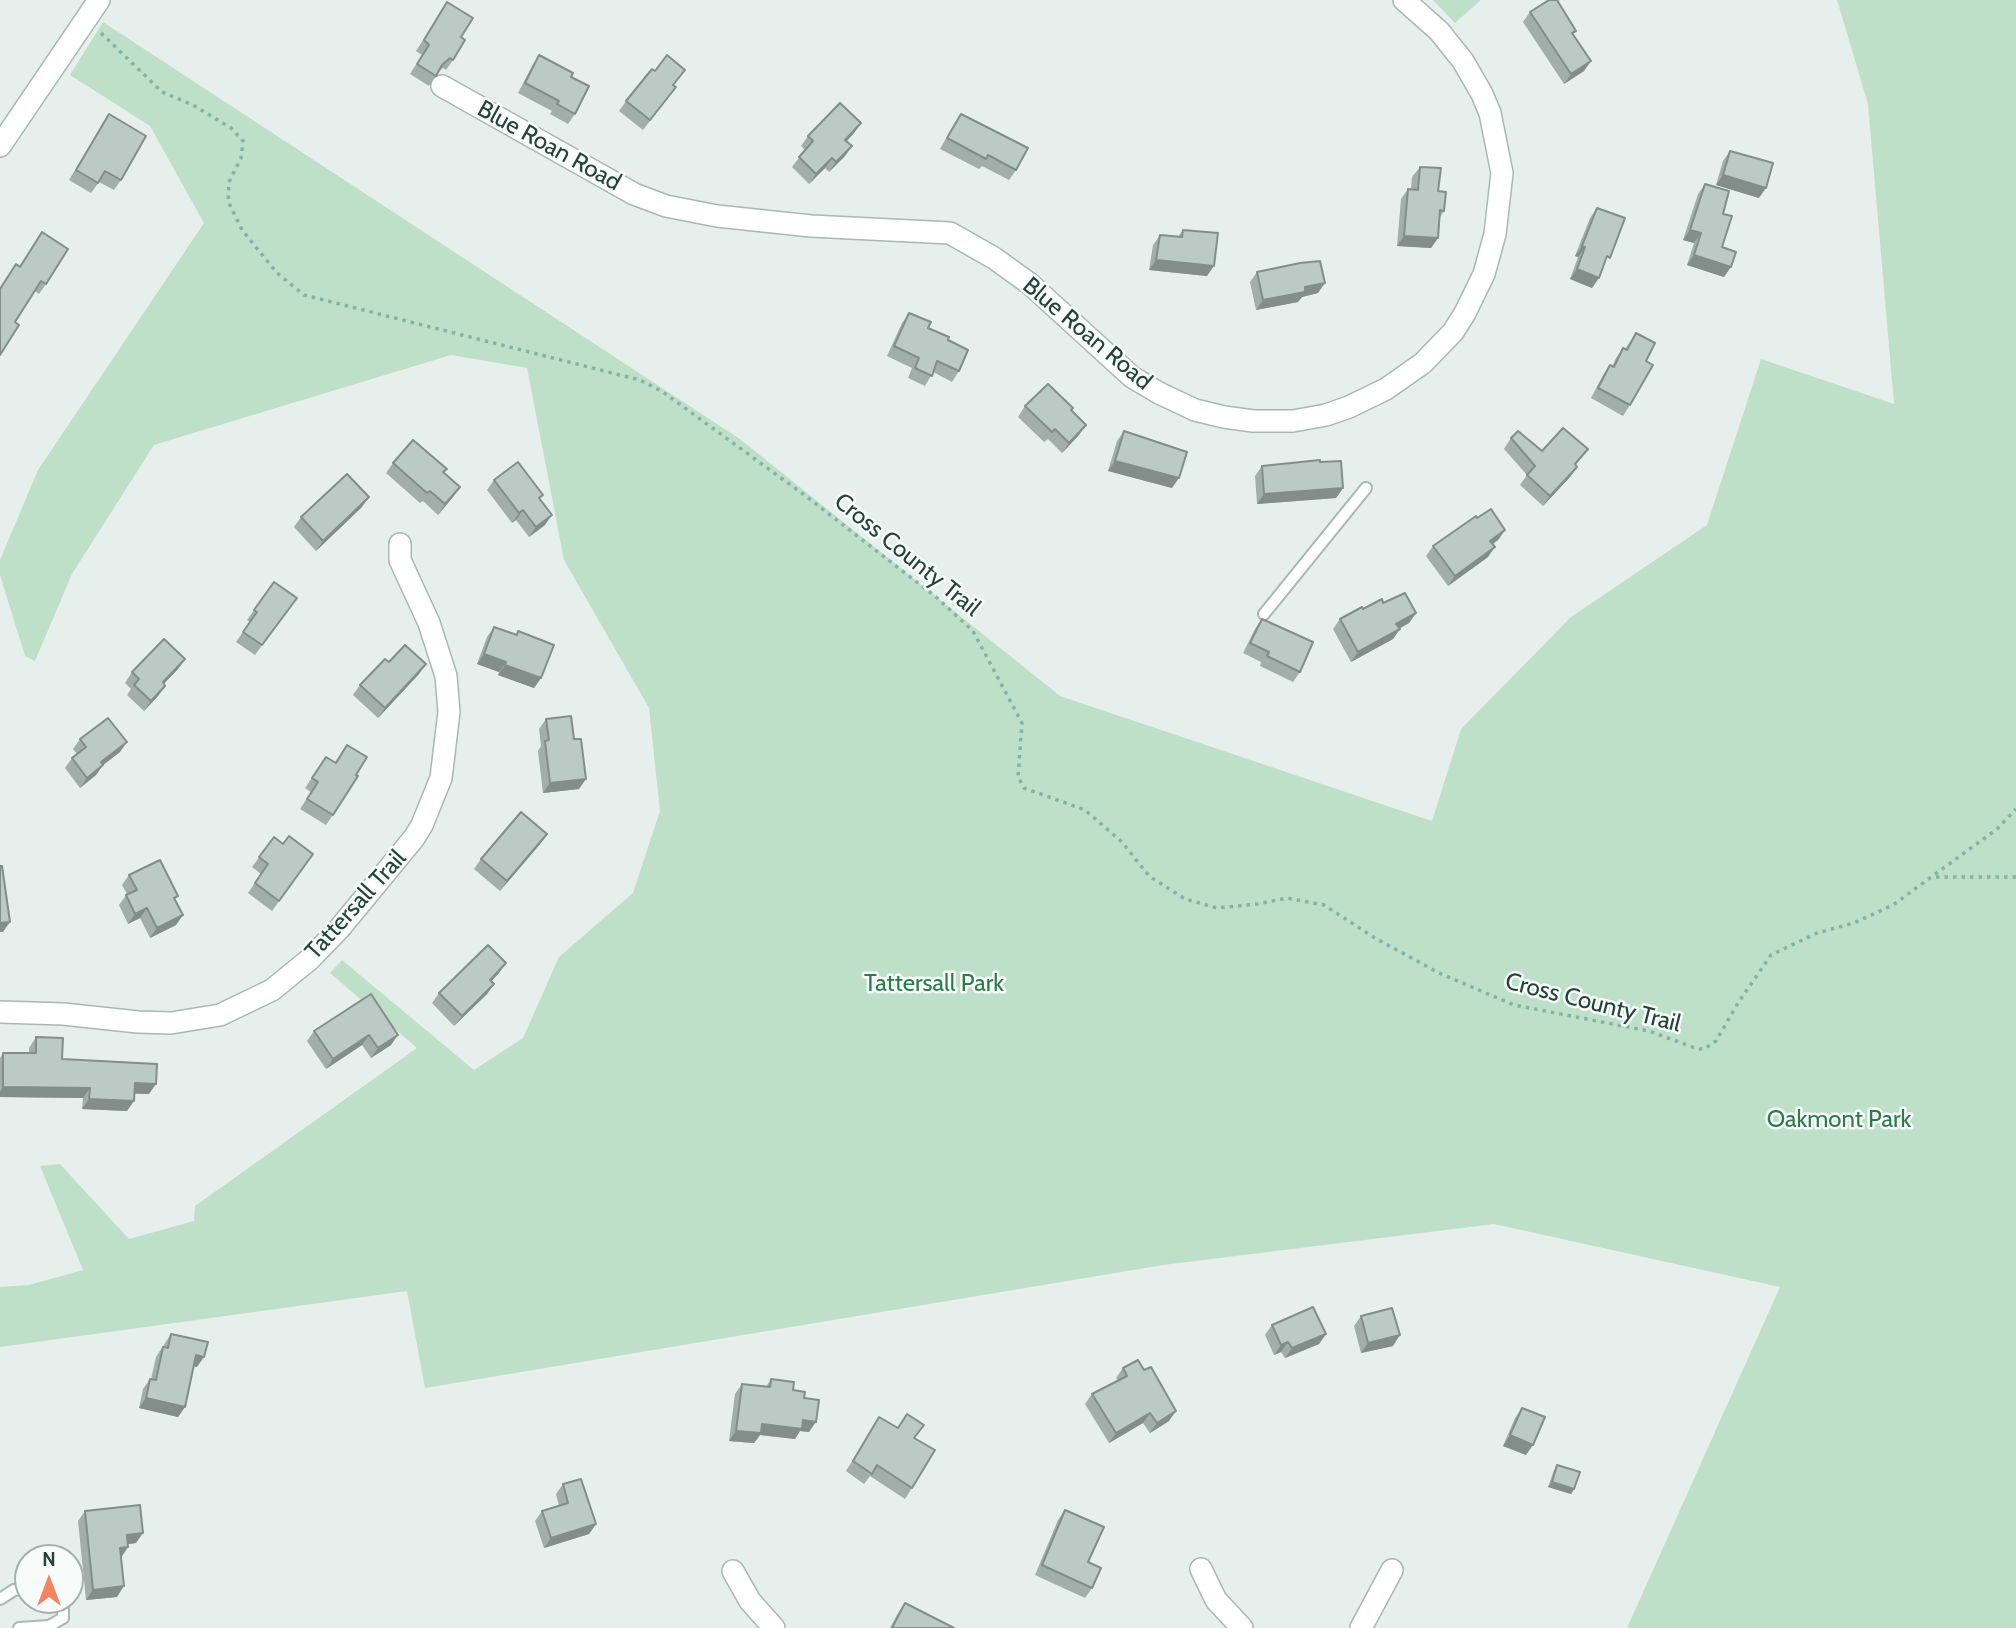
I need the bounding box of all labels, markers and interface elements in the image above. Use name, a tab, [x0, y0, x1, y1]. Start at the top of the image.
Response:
street label: Blue Roan Road	[472, 95, 626, 197]
street label: Blue Roan Road	[1017, 272, 1157, 396]
street label: Cross County Trail	[828, 487, 986, 623]
street label: Tattersall Trail	[299, 844, 413, 966]
street label: Cross County Trail	[1502, 967, 1684, 1039]
park label: Tattersall Park	[864, 970, 1004, 998]
park label: Oakmont Park	[1767, 1106, 1911, 1134]
north arrow	[14, 1544, 84, 1614]
text: N	[42, 1548, 56, 1571]

